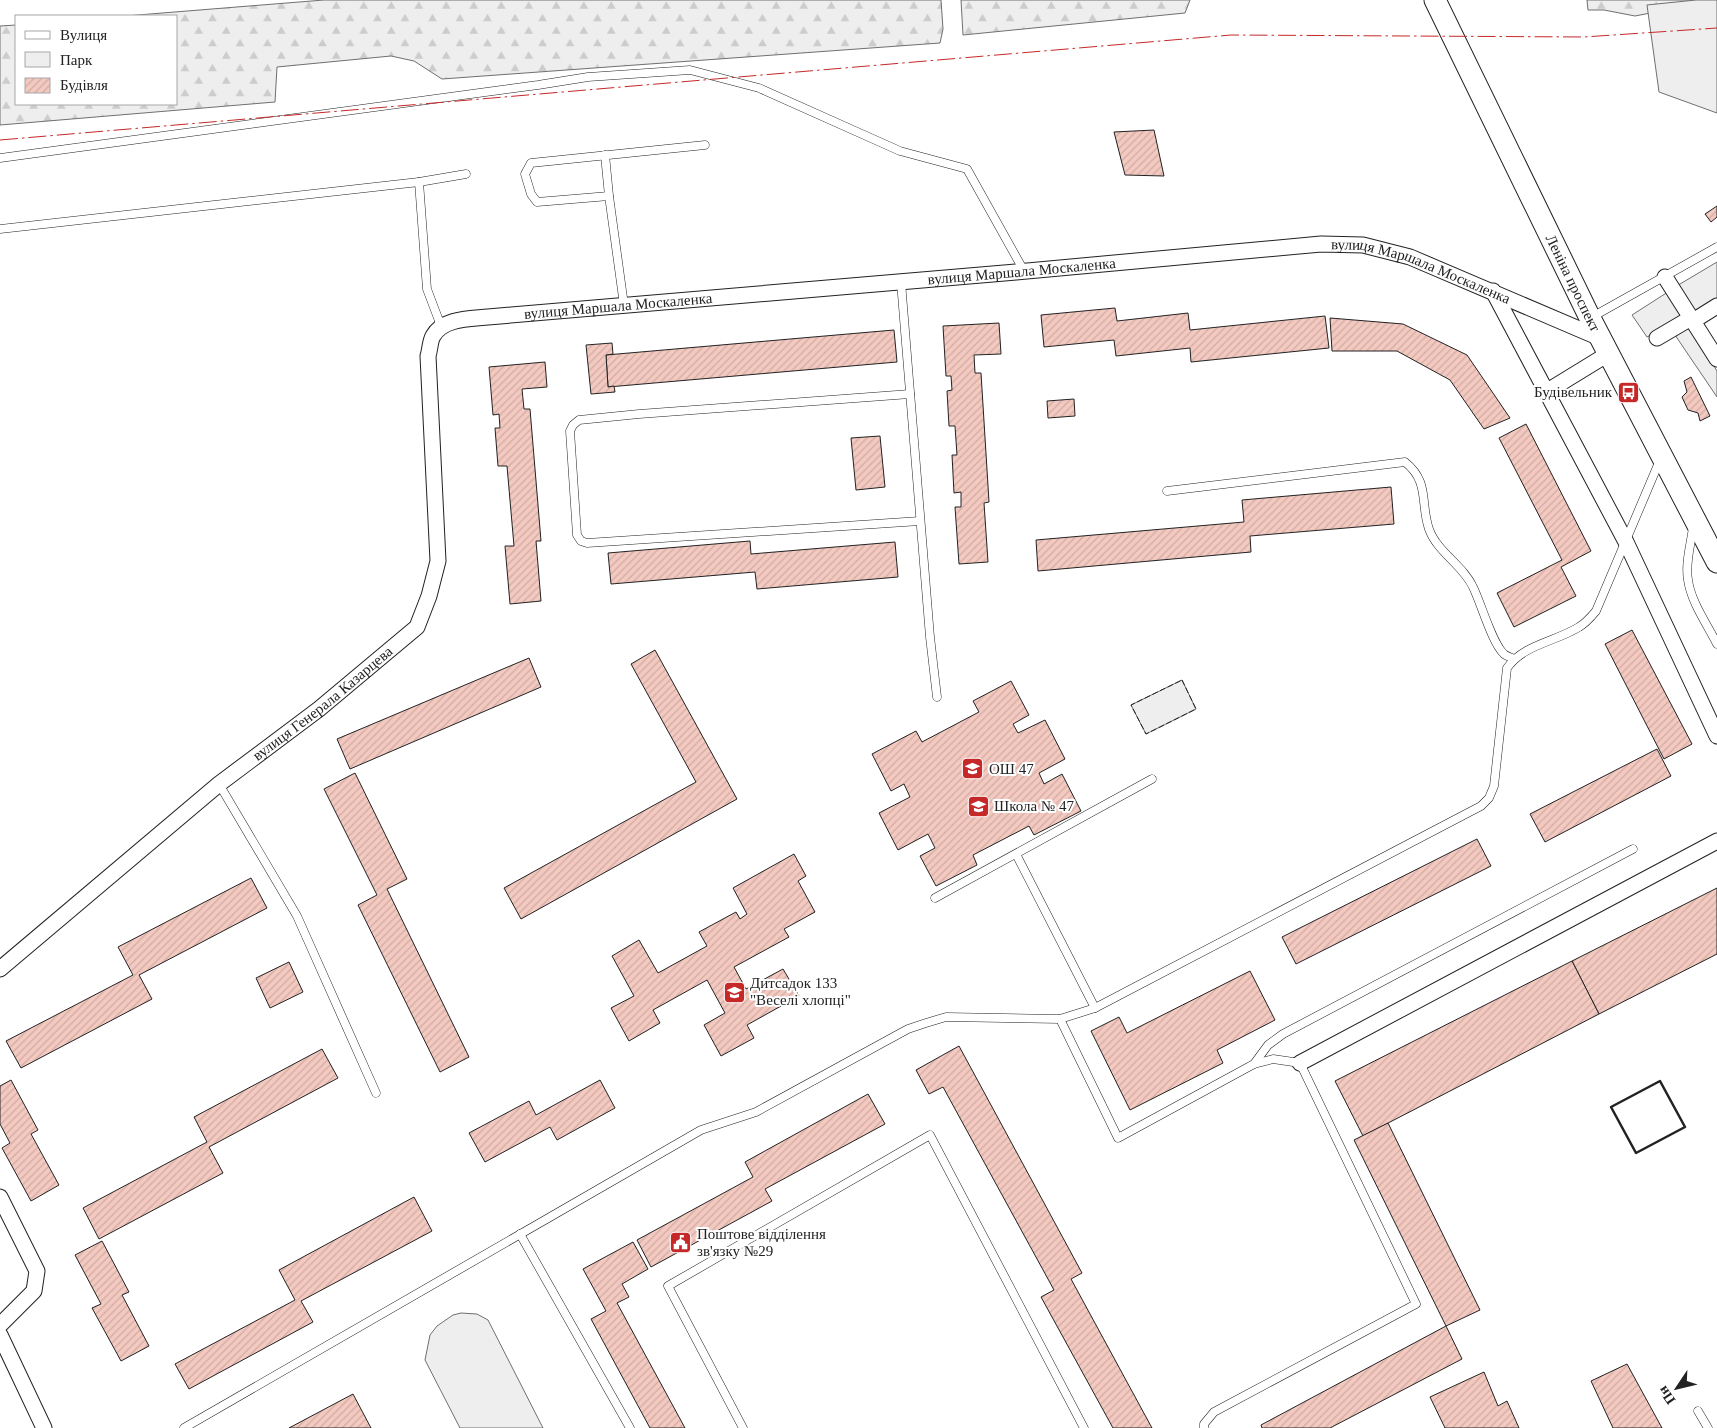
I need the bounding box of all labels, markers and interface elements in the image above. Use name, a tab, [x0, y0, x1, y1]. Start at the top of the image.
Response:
legend	[15, 15, 178, 105]
text: Вулиця	[60, 27, 107, 43]
text: Парк	[60, 52, 93, 68]
text: Будівля	[60, 77, 108, 93]
street label: Леніна проспект	[1543, 232, 1604, 335]
street label: вулиця Маршала Москаленка	[1331, 236, 1513, 307]
street label: вулиця Маршала Москаленка	[927, 255, 1117, 287]
street label: вулиця Маршала Москаленка	[523, 290, 713, 322]
bus stop icon: Будівельник	[1616, 380, 1640, 404]
place label: Будівельник	[1534, 384, 1613, 400]
street label: вулиця Генерала Казарцева	[250, 643, 396, 764]
school or university icon: ОШ 47	[961, 757, 985, 781]
place label: ОШ 47	[989, 761, 1034, 777]
school or university icon: Школа № 47	[966, 794, 990, 818]
place label: Школа № 47	[994, 798, 1074, 814]
place label: Дитсадок 133 "Веселі хлопці"	[750, 975, 851, 1008]
school or university icon: Дитсадок 133 "Веселі хлопці"	[722, 980, 746, 1004]
place label: Поштове відділення зв'язку №29	[697, 1226, 826, 1259]
public building icon: Поштове відділення зв'язку №29	[669, 1231, 693, 1255]
north arrow	[1652, 1363, 1702, 1413]
text: Пн	[1655, 1383, 1678, 1407]

